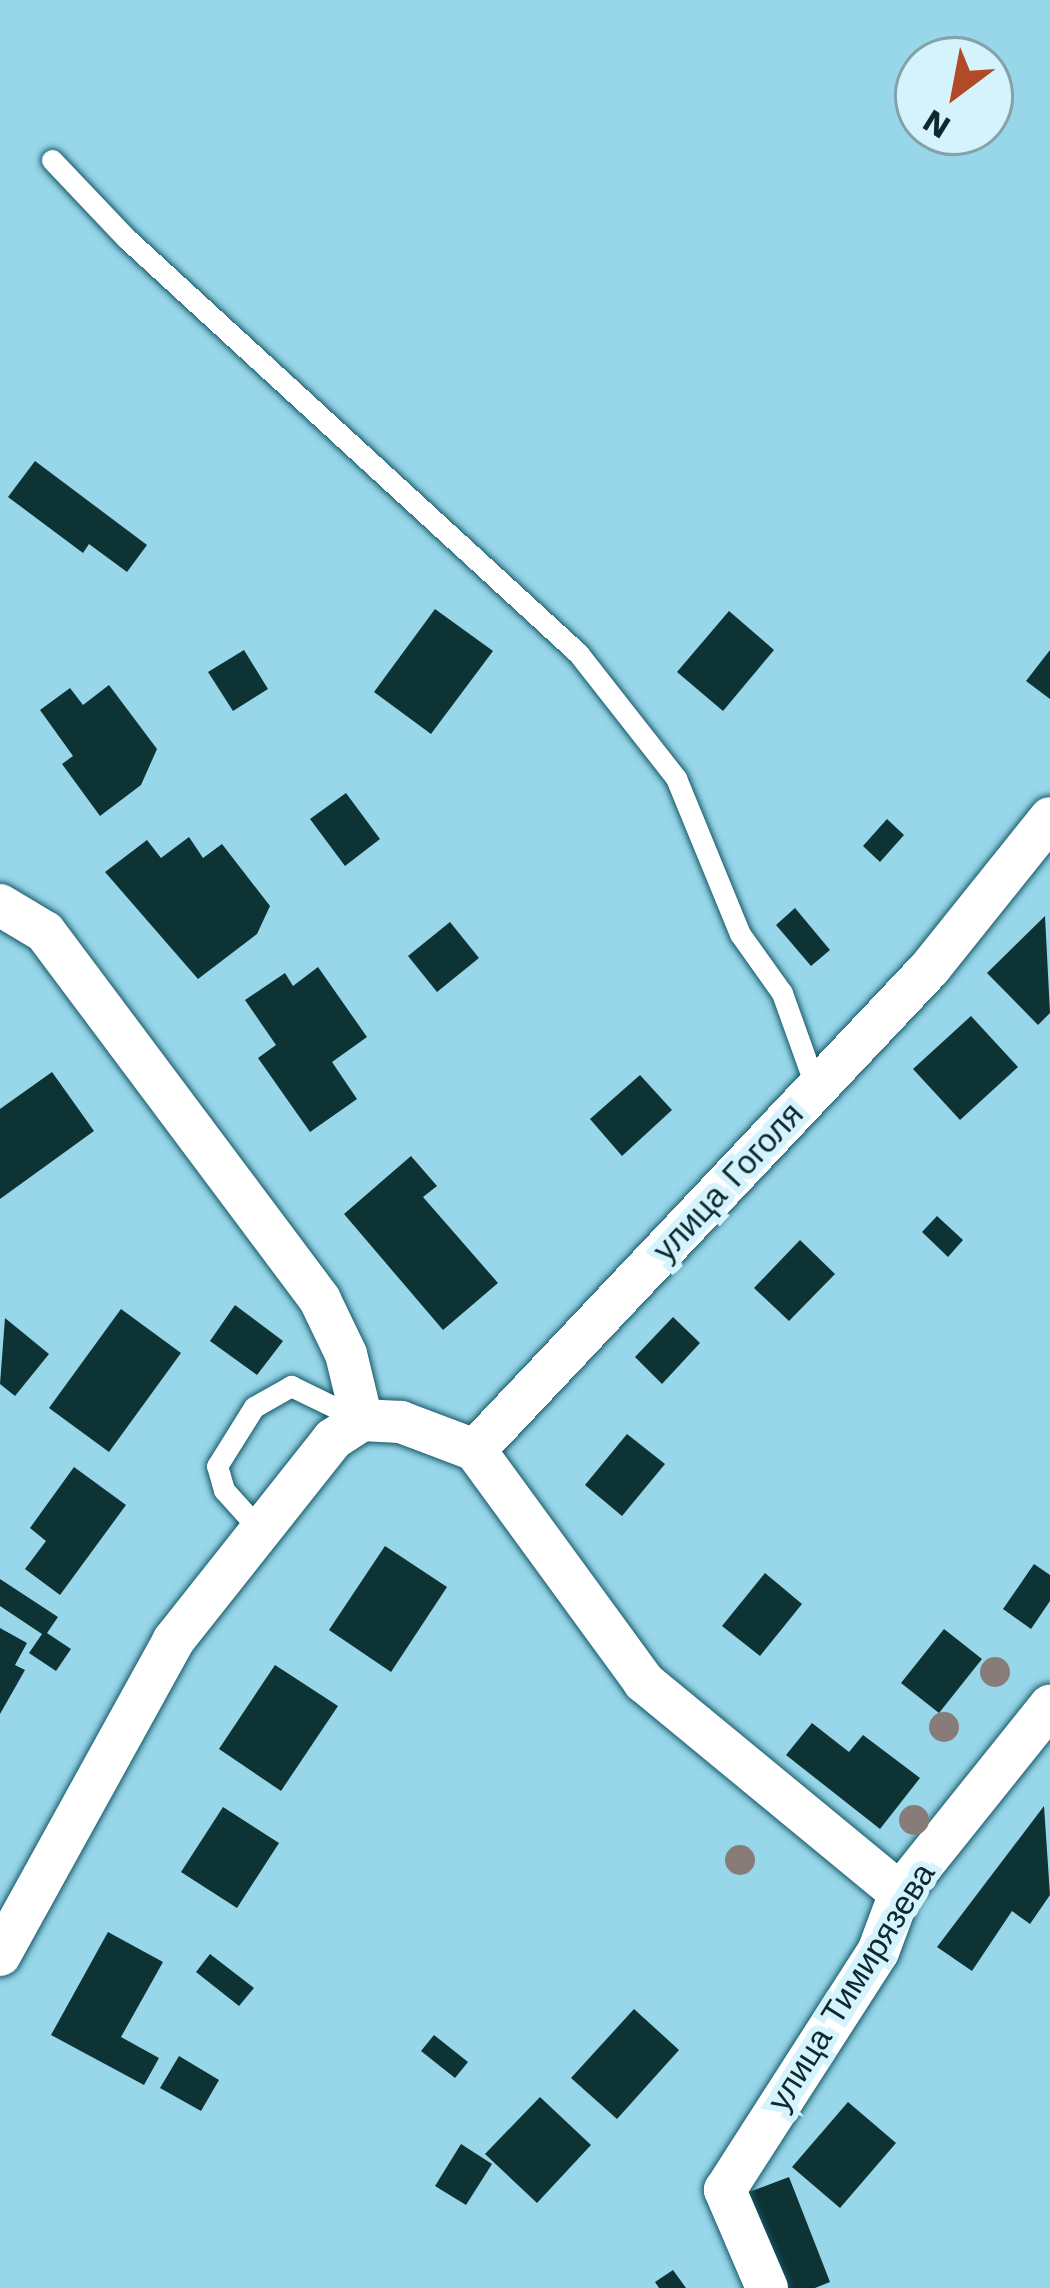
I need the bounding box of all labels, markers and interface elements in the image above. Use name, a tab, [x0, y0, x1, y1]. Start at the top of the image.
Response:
north arrow	[894, 36, 1014, 156]
text: N	[916, 101, 957, 147]
street label: улица Гоголя	[645, 1095, 811, 1269]
street label: улица Тимирязева	[759, 1856, 943, 2118]

